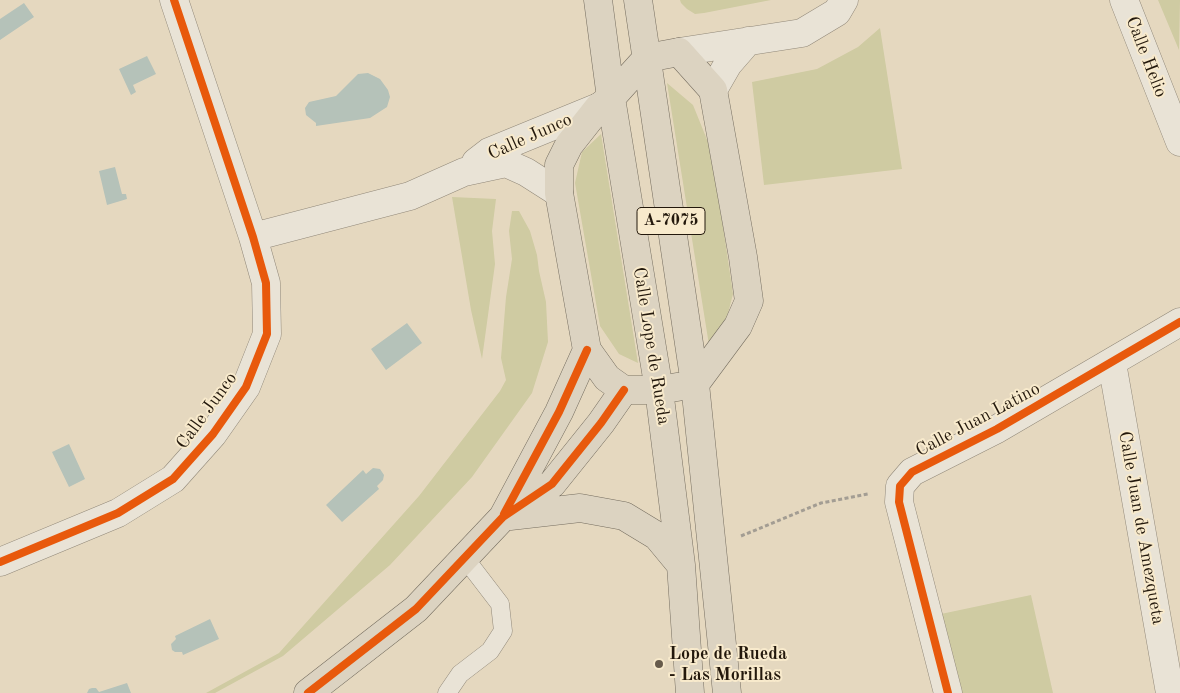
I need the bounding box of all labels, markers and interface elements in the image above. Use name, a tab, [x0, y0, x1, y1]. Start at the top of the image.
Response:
street label: Calle Helio	[1121, 13, 1171, 101]
street label: Calle Junco	[485, 109, 575, 165]
road number: A-7075	[637, 208, 705, 235]
street label: Calle Lope de Rueda	[628, 266, 674, 426]
street label: Calle Junco	[172, 368, 242, 454]
street label: Calle Juan Latino	[912, 378, 1044, 462]
street label: Calle Juan de Amezqueta	[1113, 430, 1169, 626]
place label: Lope de Rueda - Las Morillas	[669, 643, 787, 686]
marker: Lope de Rueda - Las Morillas	[653, 658, 665, 670]

